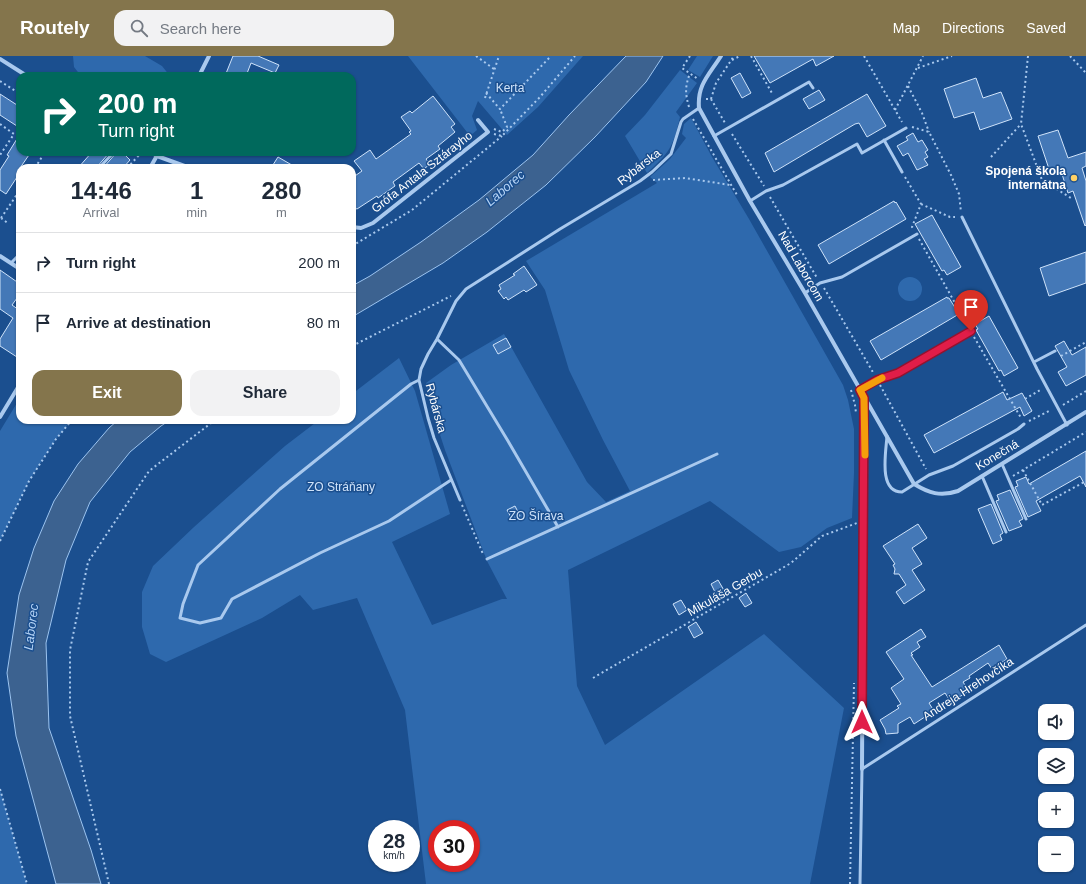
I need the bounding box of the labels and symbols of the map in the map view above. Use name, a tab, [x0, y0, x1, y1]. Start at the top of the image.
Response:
park label: Kerta	[496, 81, 525, 95]
street label: Grófa Antala Sztárayho	[369, 128, 475, 216]
street label: Rybárska	[615, 146, 664, 188]
place label: Spojená škola internátna	[985, 164, 1066, 192]
water label: Laborec	[482, 167, 528, 209]
marker: Spojená škola internátna	[1069, 173, 1079, 183]
street label: Nad Laborcom	[775, 228, 827, 304]
pin	[954, 290, 988, 331]
street label: Rybárska	[423, 382, 449, 435]
street label: Konečná	[973, 437, 1021, 473]
park label: ZO Stráňany	[307, 480, 375, 494]
park label: ZO Šírava	[509, 508, 564, 523]
street label: Mikuláša Gerbu	[685, 565, 765, 619]
water label: Laborec	[21, 602, 41, 651]
street label: Andreja Hrehovčíka	[920, 654, 1016, 724]
position arrow	[841, 701, 883, 743]
speed limit sign: 30	[428, 820, 480, 872]

